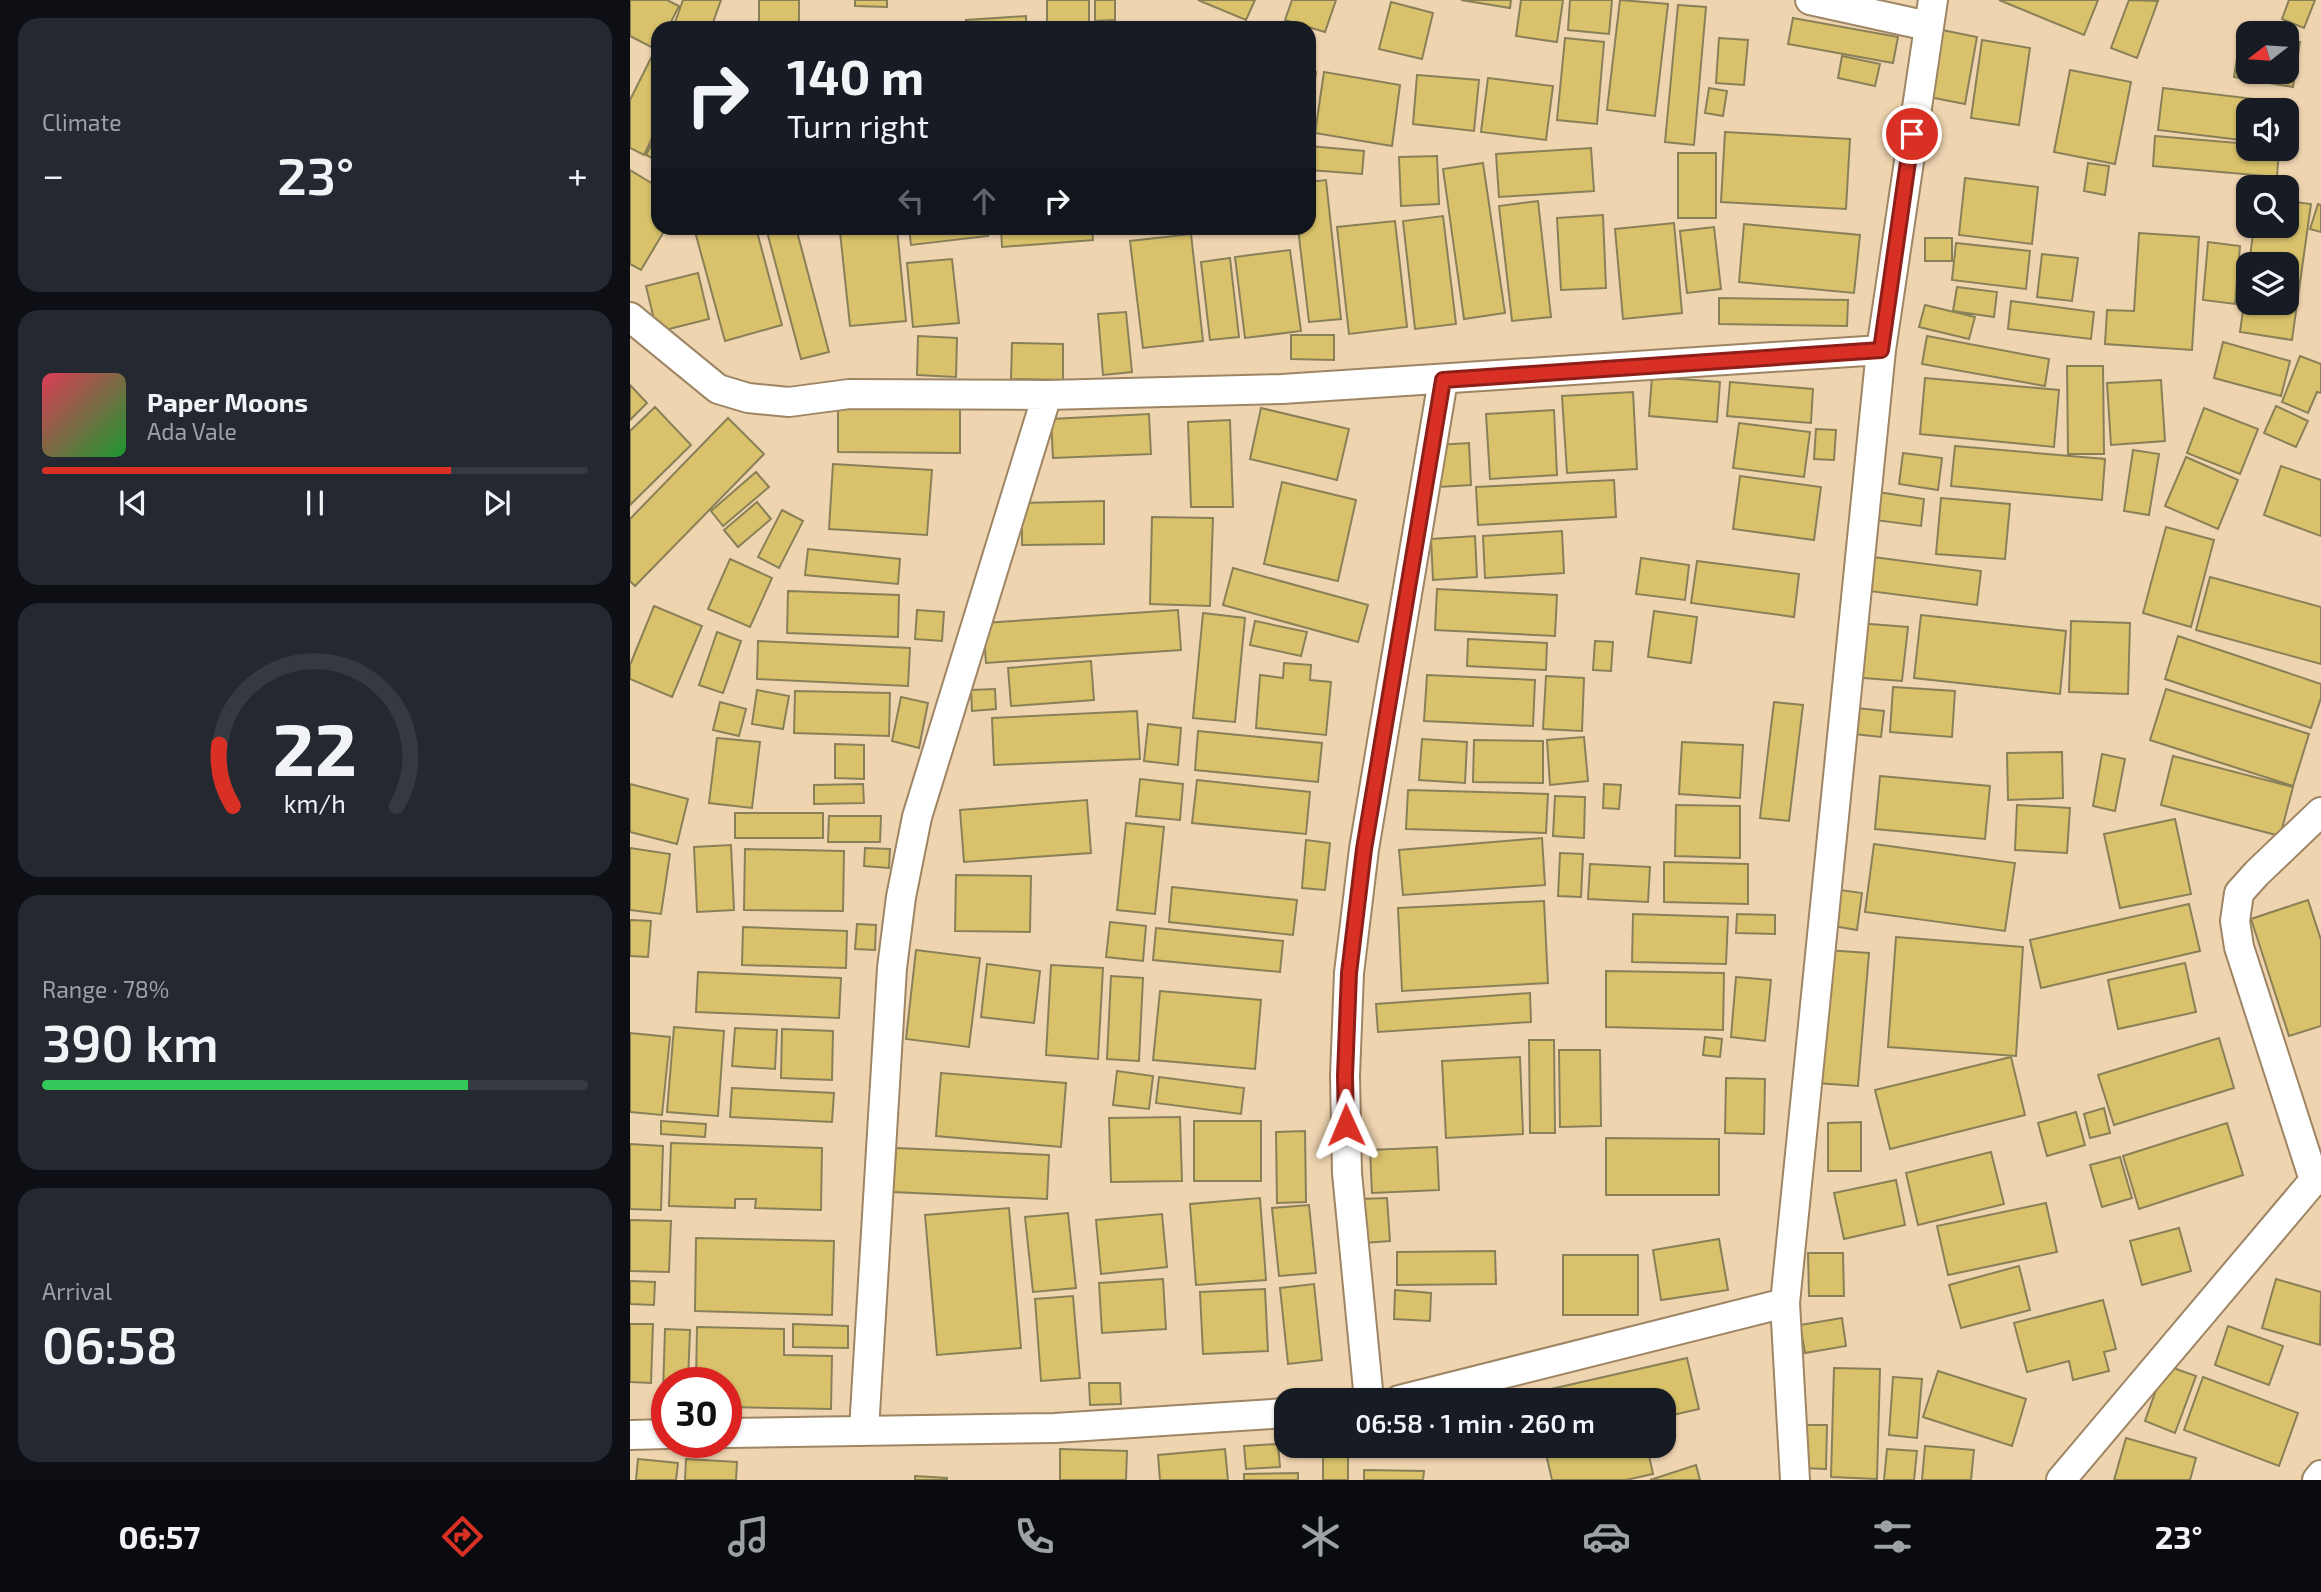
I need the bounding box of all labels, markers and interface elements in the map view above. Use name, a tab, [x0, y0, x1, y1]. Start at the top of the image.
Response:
north arrow	[2236, 21, 2300, 84]
map controls	[2236, 21, 2299, 315]
text: 140 m	[787, 46, 924, 105]
icon: right	[672, 49, 763, 140]
button: sound	[2236, 98, 2299, 161]
pin	[1882, 104, 1942, 164]
text: Turn right	[787, 106, 929, 144]
text: Climate	[42, 108, 122, 136]
icon: arrive	[1893, 115, 1931, 153]
text: 23°	[277, 143, 354, 205]
text: −	[42, 151, 64, 197]
text: +	[567, 151, 588, 197]
button: search	[2236, 175, 2299, 238]
icon: left	[892, 182, 930, 220]
icon: ahead	[965, 182, 1003, 220]
icon: right	[1038, 182, 1076, 220]
button: layers	[2236, 252, 2299, 315]
text: Paper Moons	[147, 386, 308, 417]
text: Ada Vale	[147, 417, 237, 445]
icon: previous	[114, 484, 152, 522]
icon: pause	[296, 484, 334, 522]
icon: next	[478, 484, 516, 522]
text: 22	[273, 703, 357, 791]
text: km/h	[284, 788, 346, 818]
text: Range · 78%	[42, 975, 169, 1003]
text: 390 km	[42, 1010, 219, 1072]
position arrow	[1309, 1088, 1383, 1162]
text: Arrival	[42, 1277, 112, 1305]
text: 06:58	[42, 1312, 178, 1374]
speed limit sign: 30	[651, 1367, 742, 1458]
text: 06:58 · 1 min · 260 m	[1355, 1407, 1595, 1438]
icon: directions	[438, 1512, 487, 1561]
icon: music	[724, 1512, 773, 1561]
icon: phone	[1010, 1512, 1059, 1561]
icon: climate	[1296, 1512, 1345, 1561]
icon: car	[1582, 1512, 1631, 1561]
icon: filters	[1868, 1512, 1917, 1561]
text: 06:57	[119, 1517, 200, 1555]
text: 23°	[2155, 1517, 2202, 1555]

